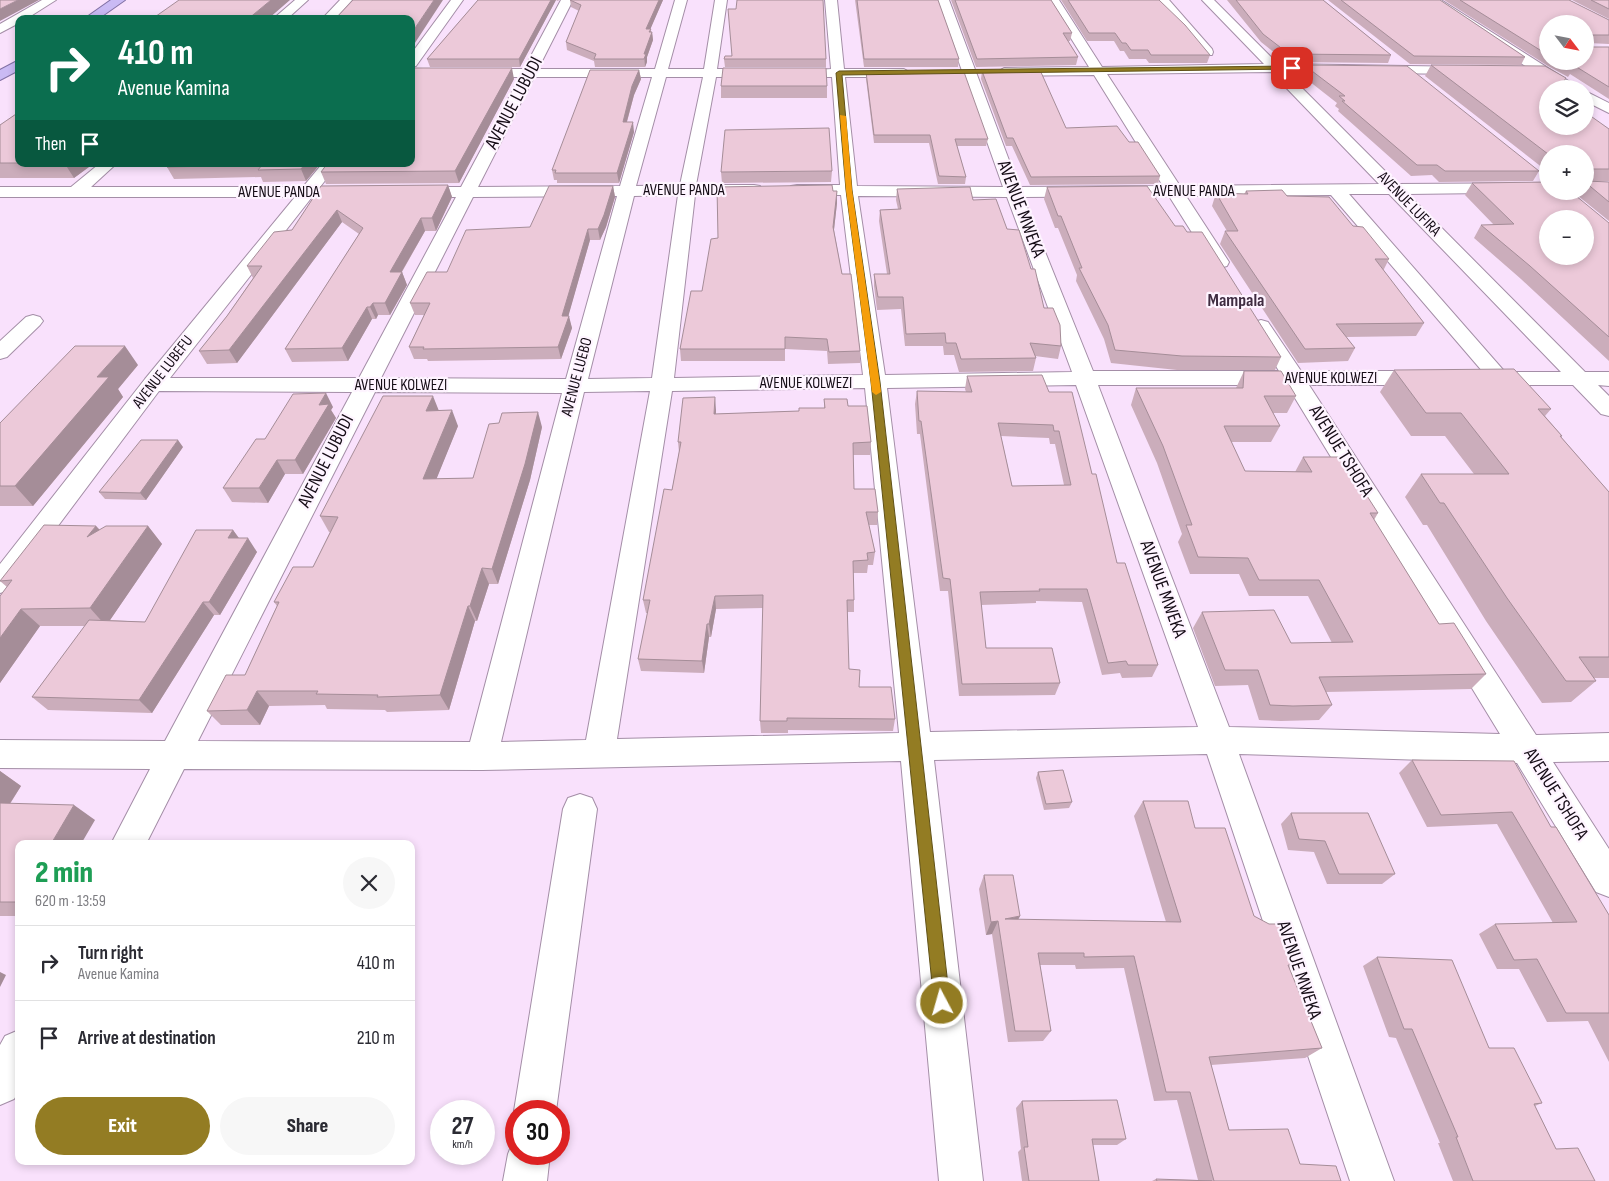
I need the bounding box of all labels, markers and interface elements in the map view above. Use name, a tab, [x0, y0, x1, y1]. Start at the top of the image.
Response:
north arrow	[1539, 15, 1594, 70]
map controls	[1539, 15, 1594, 265]
text: 410 m	[118, 32, 193, 75]
icon: right	[35, 35, 100, 100]
pin	[1271, 47, 1313, 89]
street label: AVENUE LUBUDI	[480, 53, 548, 154]
icon: arrive	[1278, 54, 1306, 82]
text: Avenue Kamina	[118, 75, 230, 102]
button: layers	[1539, 80, 1594, 135]
icon: arrive	[76, 130, 104, 158]
text: Then	[35, 133, 66, 156]
button: +	[1539, 145, 1594, 200]
street label: AVENUE MWEKA	[992, 156, 1050, 262]
street label: AVENUE LUFIRA	[1373, 167, 1445, 240]
street label: AVENUE PANDA	[642, 181, 725, 200]
street label: AVENUE PANDA	[1152, 182, 1235, 201]
street label: AVENUE PANDA	[237, 183, 320, 202]
button: −	[1539, 210, 1594, 265]
district label: Mampala	[1208, 290, 1264, 311]
street label: AVENUE LUBEFU	[128, 332, 197, 413]
street label: AVENUE LUEBO	[557, 336, 597, 419]
street label: AVENUE KOLWEZI	[1284, 369, 1377, 388]
street label: AVENUE KOLWEZI	[759, 374, 852, 393]
street label: AVENUE KOLWEZI	[354, 376, 447, 395]
street label: AVENUE TSHOFA	[1303, 400, 1379, 502]
street label: AVENUE LUBUDI	[292, 411, 359, 512]
street label: AVENUE MWEKA	[1134, 536, 1192, 642]
street label: AVENUE TSHOFA	[1518, 743, 1594, 845]
text: 2 min	[35, 855, 93, 891]
button: close	[343, 857, 395, 909]
text: 620 m · 13:59	[35, 892, 106, 911]
street label: AVENUE MWEKA	[1271, 917, 1327, 1023]
text: Turn right	[78, 942, 143, 965]
icon: right	[35, 949, 63, 977]
text: 410 m	[357, 952, 395, 975]
text: Avenue Kamina	[78, 965, 159, 984]
position arrow	[915, 976, 967, 1028]
icon: arrive	[35, 1024, 63, 1052]
text: Arrive at destination	[78, 1027, 216, 1050]
text: 210 m	[357, 1027, 395, 1050]
button: Exit	[35, 1097, 210, 1155]
button: Share	[220, 1097, 395, 1155]
speed limit sign: 30	[505, 1100, 570, 1165]
text: 27	[452, 1111, 473, 1142]
text: km/h	[452, 1137, 473, 1152]

